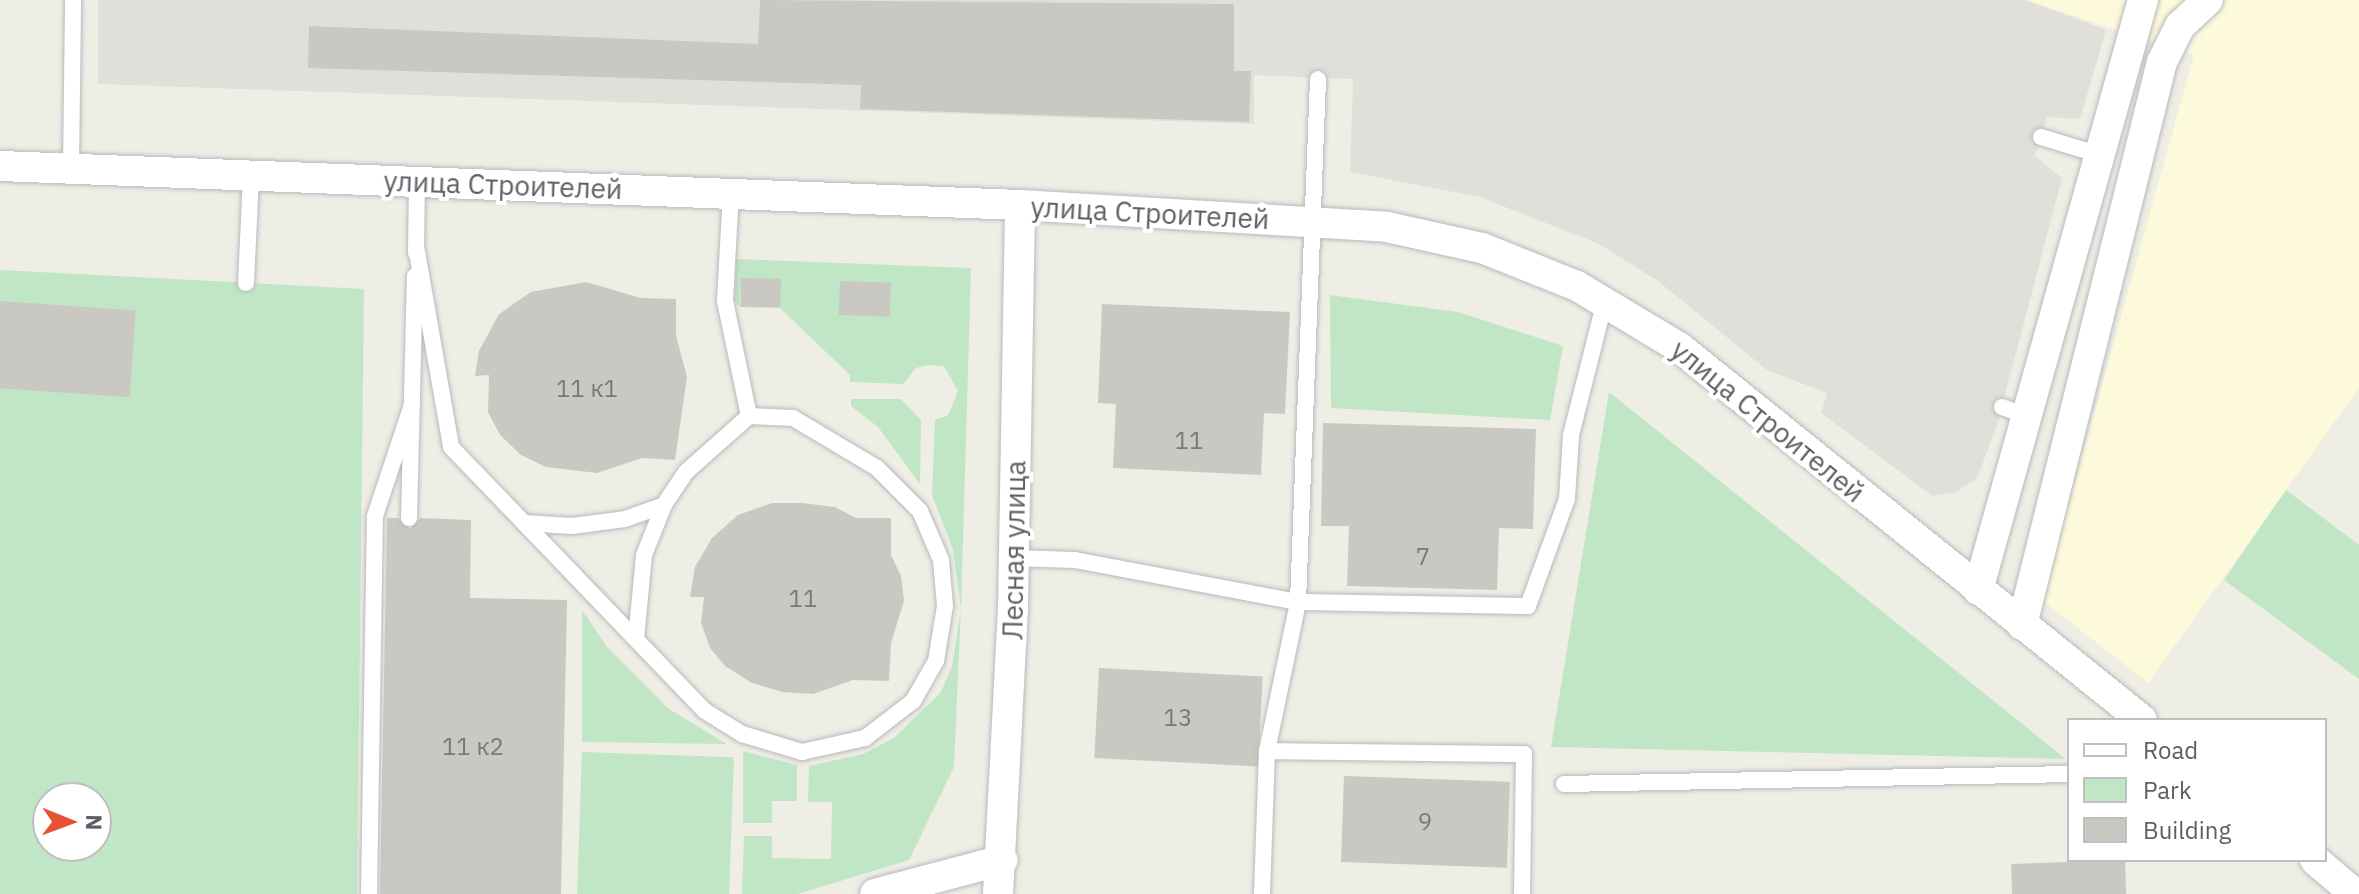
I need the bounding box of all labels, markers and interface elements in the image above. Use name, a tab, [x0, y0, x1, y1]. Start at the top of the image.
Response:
street label: улица Строителей	[383, 164, 623, 206]
street label: улица Строителей	[1030, 190, 1270, 236]
street label: улица Строителей	[1665, 333, 1871, 509]
house number: 11 к1	[556, 375, 618, 403]
house number: 11	[1175, 427, 1203, 455]
street label: Лесная улица	[996, 460, 1032, 640]
house number: 7	[1416, 543, 1430, 571]
house number: 11	[789, 585, 817, 613]
house number: 13	[1164, 704, 1192, 732]
legend	[2067, 718, 2327, 862]
house number: 11 к2	[442, 733, 504, 761]
text: Road	[2143, 734, 2198, 766]
text: Park	[2143, 774, 2192, 806]
north arrow	[32, 782, 112, 862]
house number: 9	[1418, 808, 1432, 836]
text: N	[80, 814, 109, 831]
text: Building	[2143, 814, 2231, 846]

